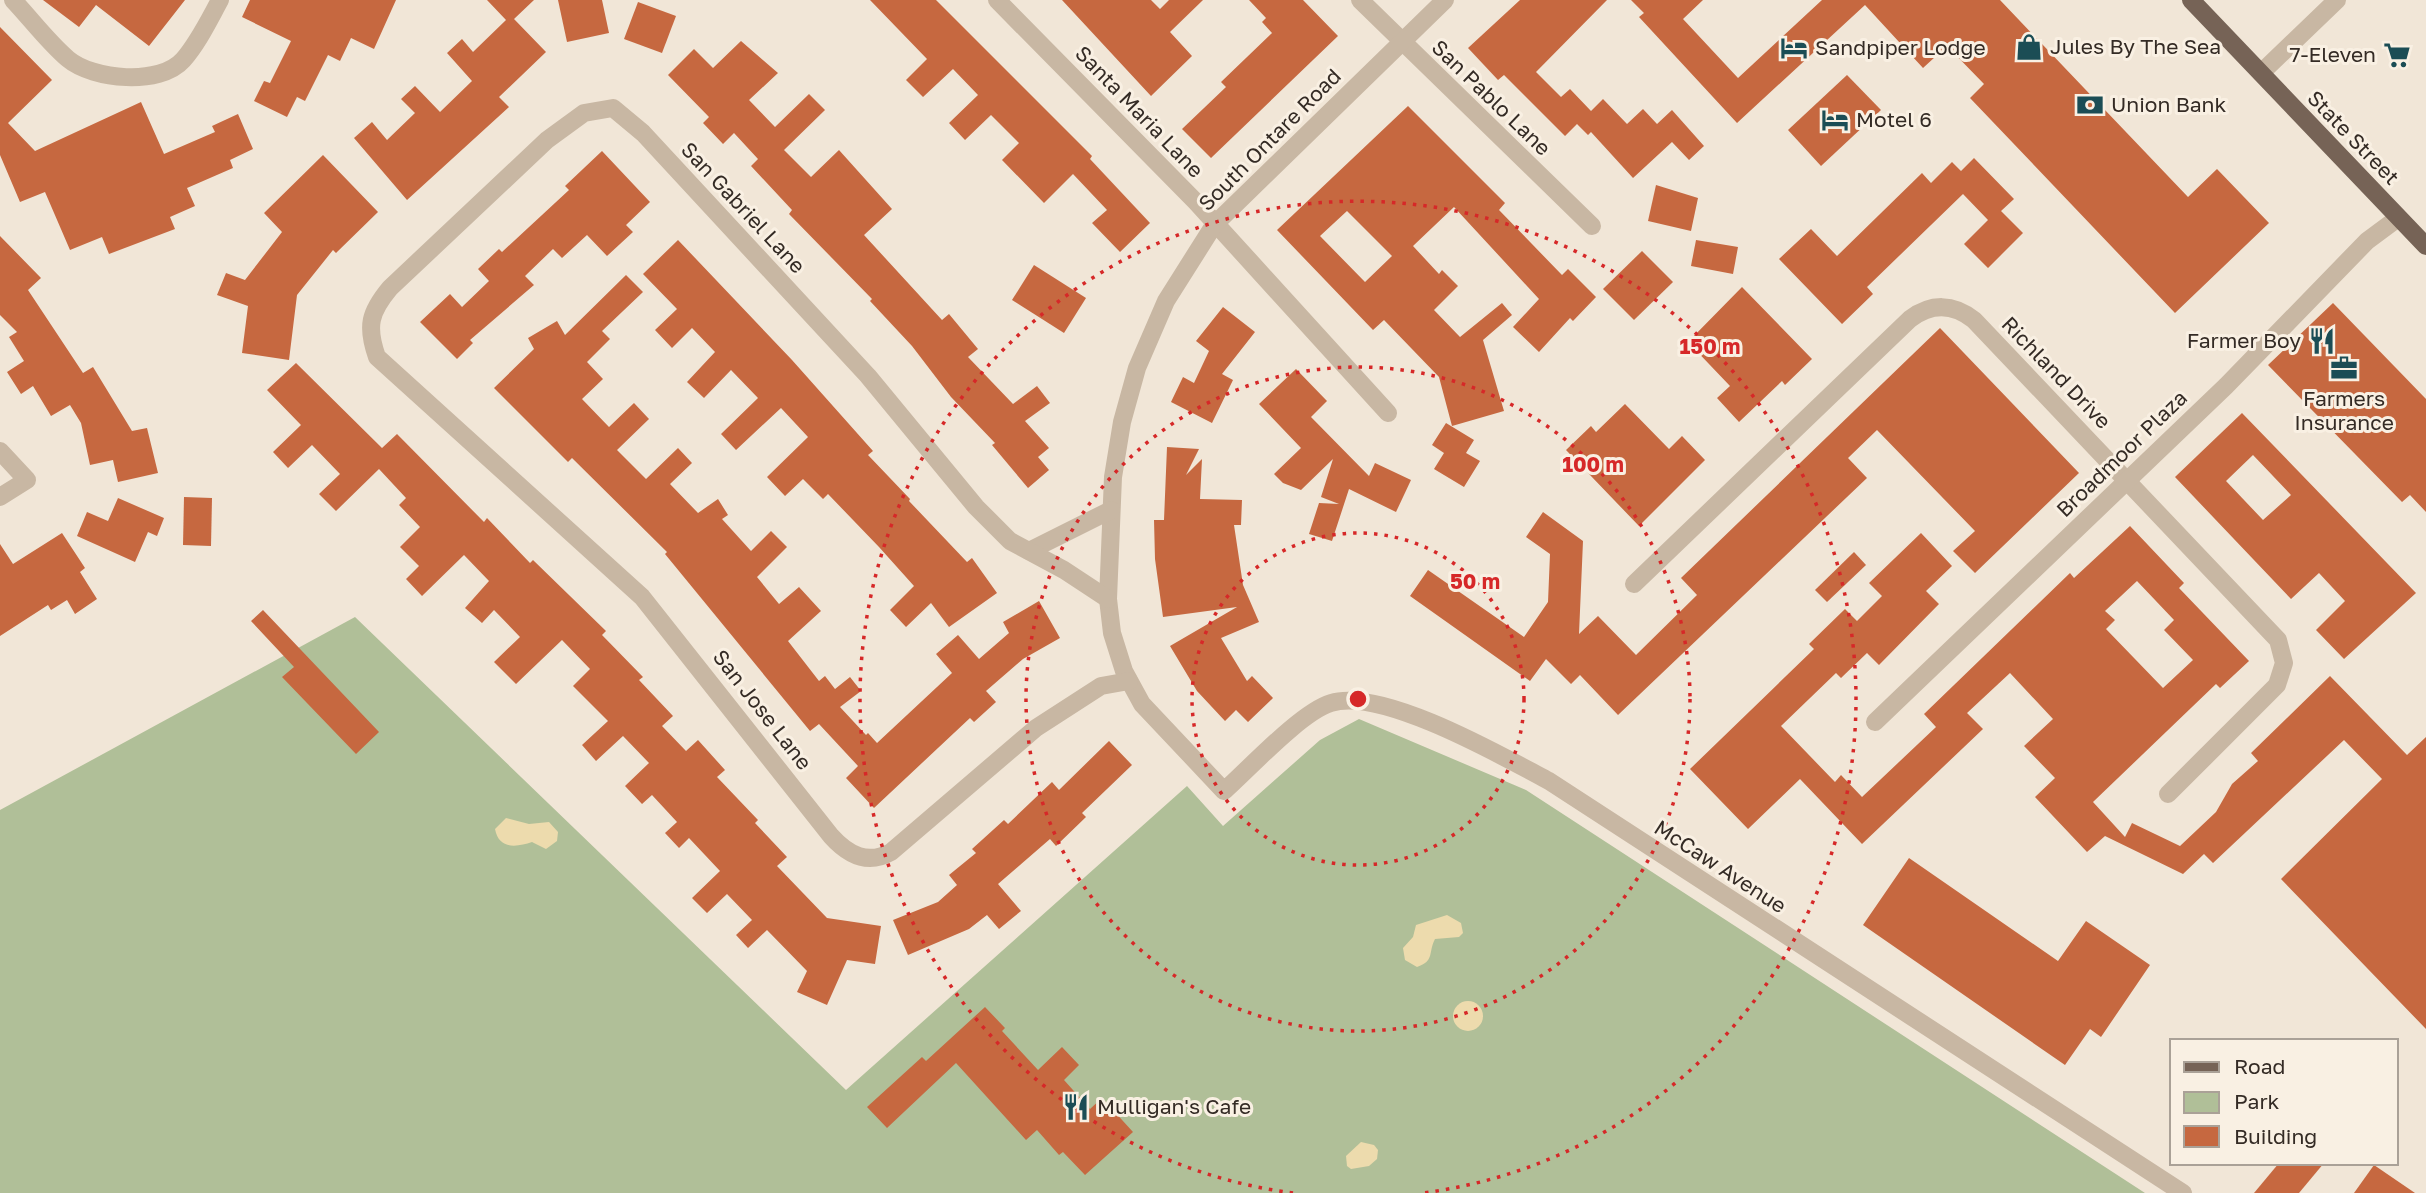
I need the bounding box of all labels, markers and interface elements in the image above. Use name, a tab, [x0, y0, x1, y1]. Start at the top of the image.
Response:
shop icon: Jules By The Sea	[2014, 32, 2044, 62]
hotel icon: Sandpiper Lodge	[1779, 33, 1809, 63]
place label: Jules By The Sea	[2050, 33, 2221, 59]
street label: San Pablo Lane	[1427, 34, 1557, 161]
place label: Sandpiper Lodge	[1815, 34, 1986, 60]
street label: Santa Maria Lane	[1070, 40, 1209, 183]
supermarket icon: 7-Eleven	[2382, 40, 2412, 70]
place label: 7-Eleven	[2289, 41, 2376, 67]
street label: South Ontare Road	[1193, 63, 1346, 216]
street label: State Street	[2302, 85, 2405, 190]
bank icon: Union Bank	[2075, 90, 2105, 120]
place label: Union Bank	[2111, 91, 2226, 117]
hotel icon: Motel 6	[1820, 105, 1850, 135]
place label: Motel 6	[1856, 106, 1932, 132]
street label: San Gabriel Lane	[676, 136, 811, 278]
street label: Richland Drive	[1997, 311, 2117, 434]
restaurant icon: Farmer Boy	[2307, 326, 2337, 356]
place label: Farmer Boy	[2187, 327, 2301, 353]
text: 150 m	[1680, 333, 1740, 359]
office icon: Farmers Insurance	[2329, 353, 2359, 383]
street label: Broadmoor Plaza	[2051, 384, 2192, 522]
place label: Farmers Insurance	[2294, 385, 2394, 435]
text: 100 m	[1562, 451, 1624, 477]
text: 50 m	[1450, 568, 1500, 594]
street label: San Jose Lane	[708, 644, 818, 775]
centre of rings	[1346, 687, 1370, 711]
street label: McCaw Avenue	[1650, 814, 1791, 918]
legend	[2170, 1039, 2398, 1165]
text: Road	[2234, 1053, 2285, 1079]
text: Park	[2234, 1088, 2280, 1114]
restaurant icon: Mulligan's Cafe	[1061, 1092, 1091, 1122]
place label: Mulligan's Cafe	[1097, 1093, 1251, 1119]
text: Building	[2234, 1123, 2317, 1149]

